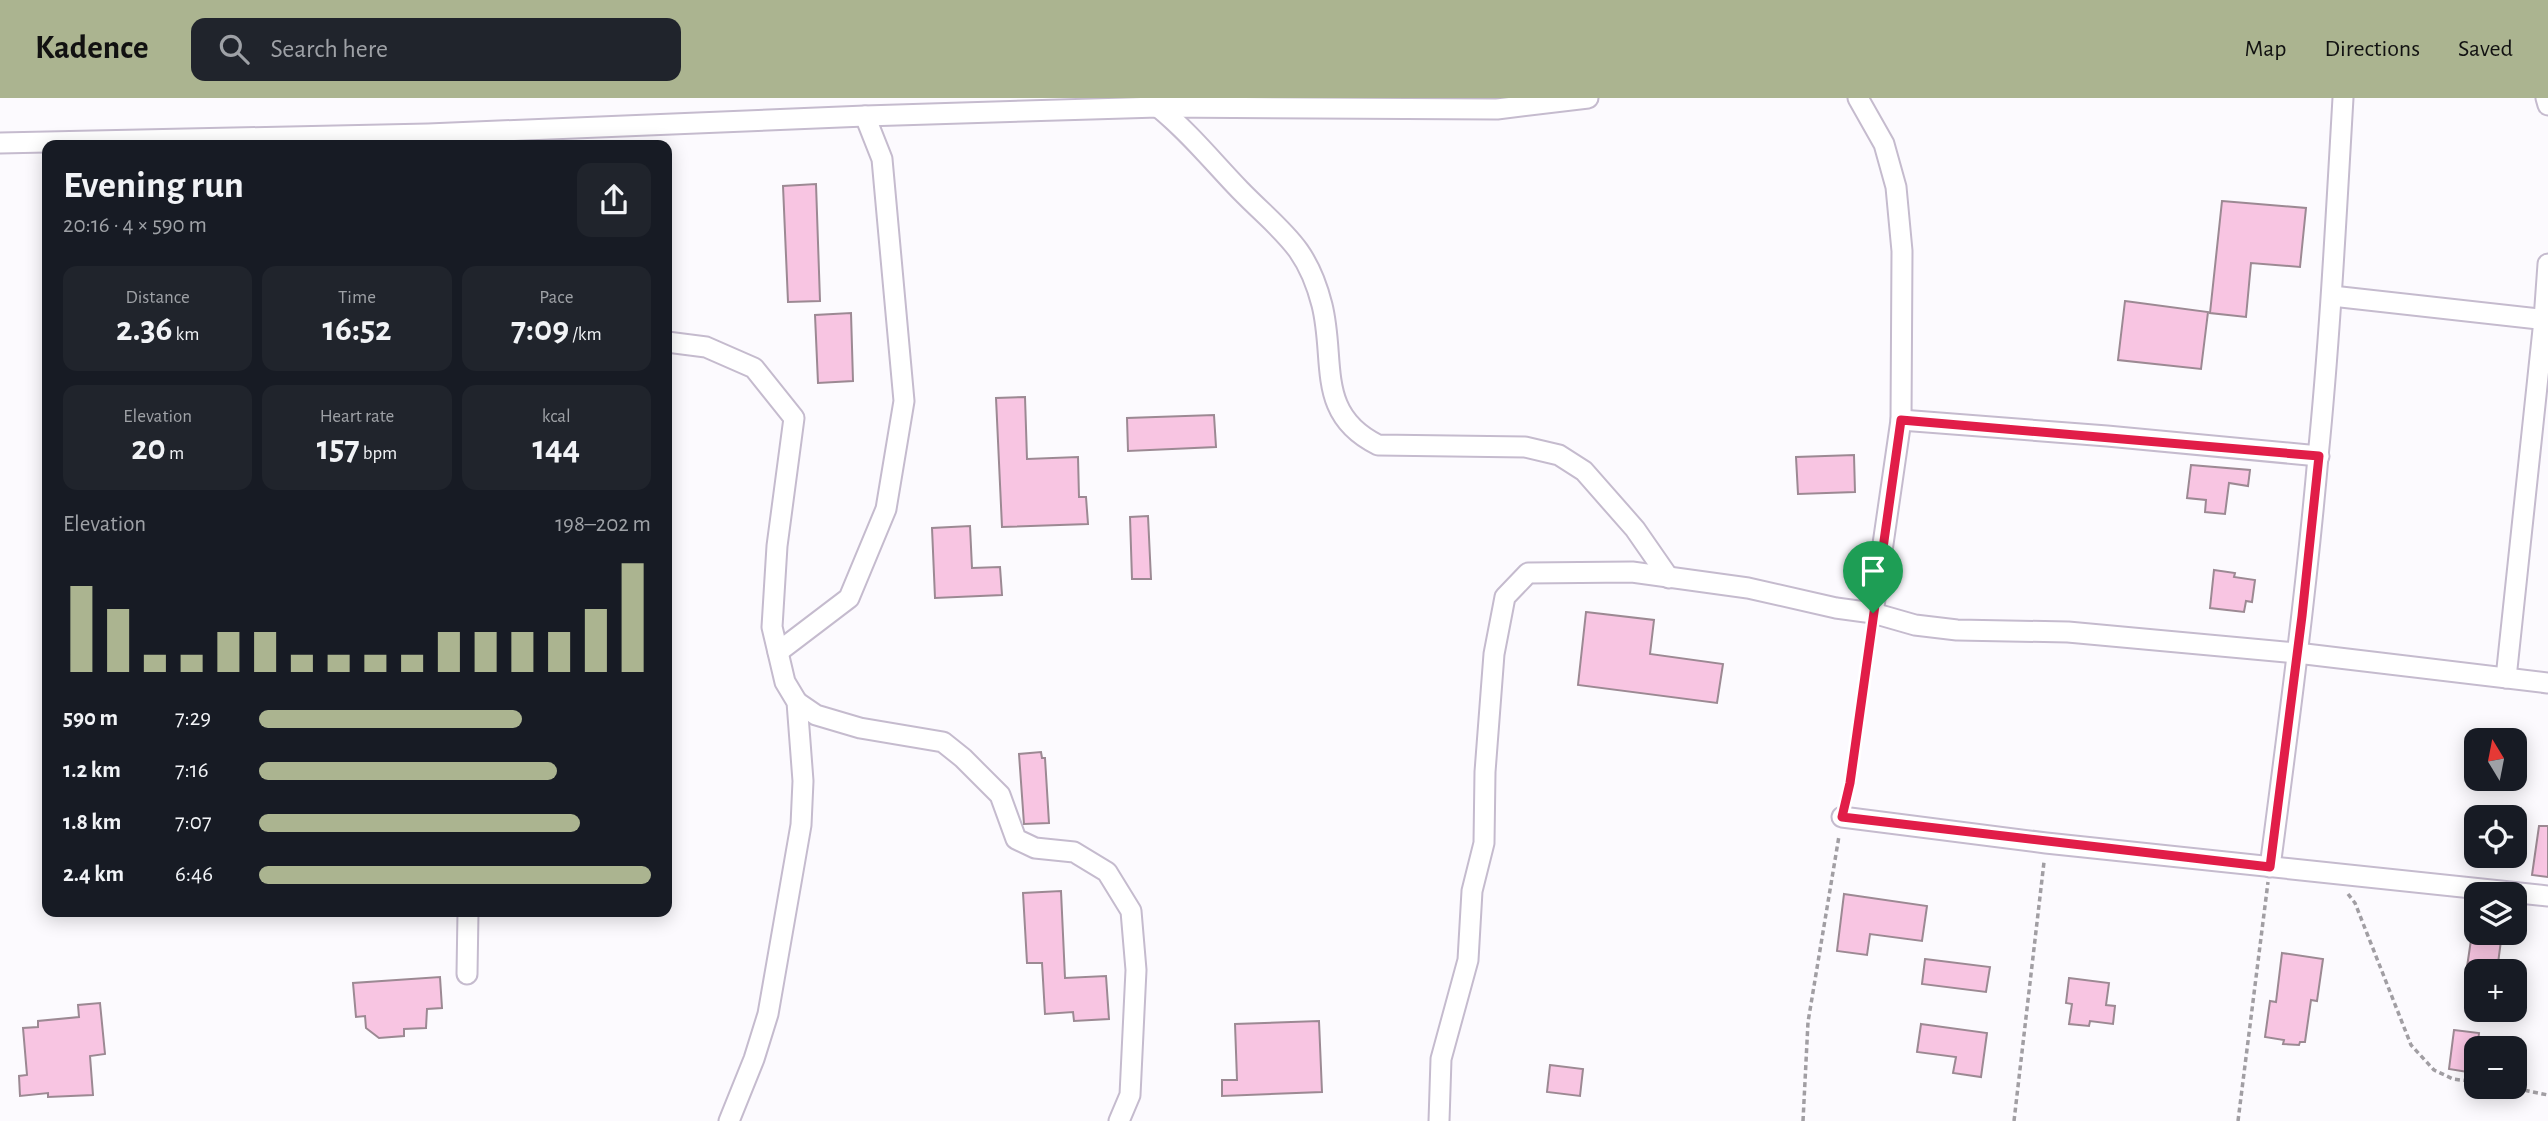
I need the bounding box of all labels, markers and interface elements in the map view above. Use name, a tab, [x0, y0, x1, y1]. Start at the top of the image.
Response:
search box	[191, 18, 681, 81]
icon: search	[215, 30, 253, 68]
text: Kadence	[35, 32, 149, 65]
text: Search here	[271, 36, 388, 62]
text: Map	[2244, 37, 2286, 61]
text: Directions	[2324, 37, 2420, 61]
text: Saved	[2458, 37, 2513, 61]
button: share	[577, 163, 651, 237]
text: Evening run	[63, 167, 244, 205]
text: 20:16 · 4 × 590 m	[63, 214, 207, 237]
text: Distance	[125, 288, 190, 307]
text: Time	[338, 288, 376, 307]
text: Pace	[539, 288, 573, 307]
text: 2.36	[116, 312, 172, 347]
text: 16:52	[322, 312, 392, 347]
text: 7:09	[511, 312, 569, 347]
text: km	[172, 325, 199, 344]
text: /km	[569, 325, 602, 344]
text: Elevation	[123, 407, 192, 426]
text: Heart rate	[320, 407, 394, 426]
text: kcal	[542, 407, 571, 426]
text: 20	[131, 431, 166, 466]
text: 157	[317, 431, 360, 466]
text: 144	[532, 431, 580, 466]
text: m	[166, 444, 184, 463]
text: bpm	[360, 444, 397, 463]
text: Elevation	[63, 513, 146, 536]
text: 198–202 m	[555, 513, 651, 536]
pin	[1843, 541, 1903, 613]
icon: arrive	[1854, 552, 1892, 590]
text: 590 m	[63, 707, 118, 730]
text: 7:29	[175, 707, 211, 730]
north arrow	[2464, 728, 2527, 791]
map controls	[2464, 728, 2527, 1099]
text: 1.2 km	[63, 759, 121, 782]
text: 7:16	[175, 759, 209, 782]
button: locate	[2464, 805, 2527, 868]
text: 1.8 km	[63, 811, 121, 834]
text: 7:07	[175, 811, 212, 834]
text: 2.4 km	[63, 863, 124, 886]
text: 6:46	[175, 863, 213, 886]
button: layers	[2464, 882, 2527, 945]
button: +	[2464, 959, 2527, 1022]
button: −	[2464, 1036, 2527, 1099]

